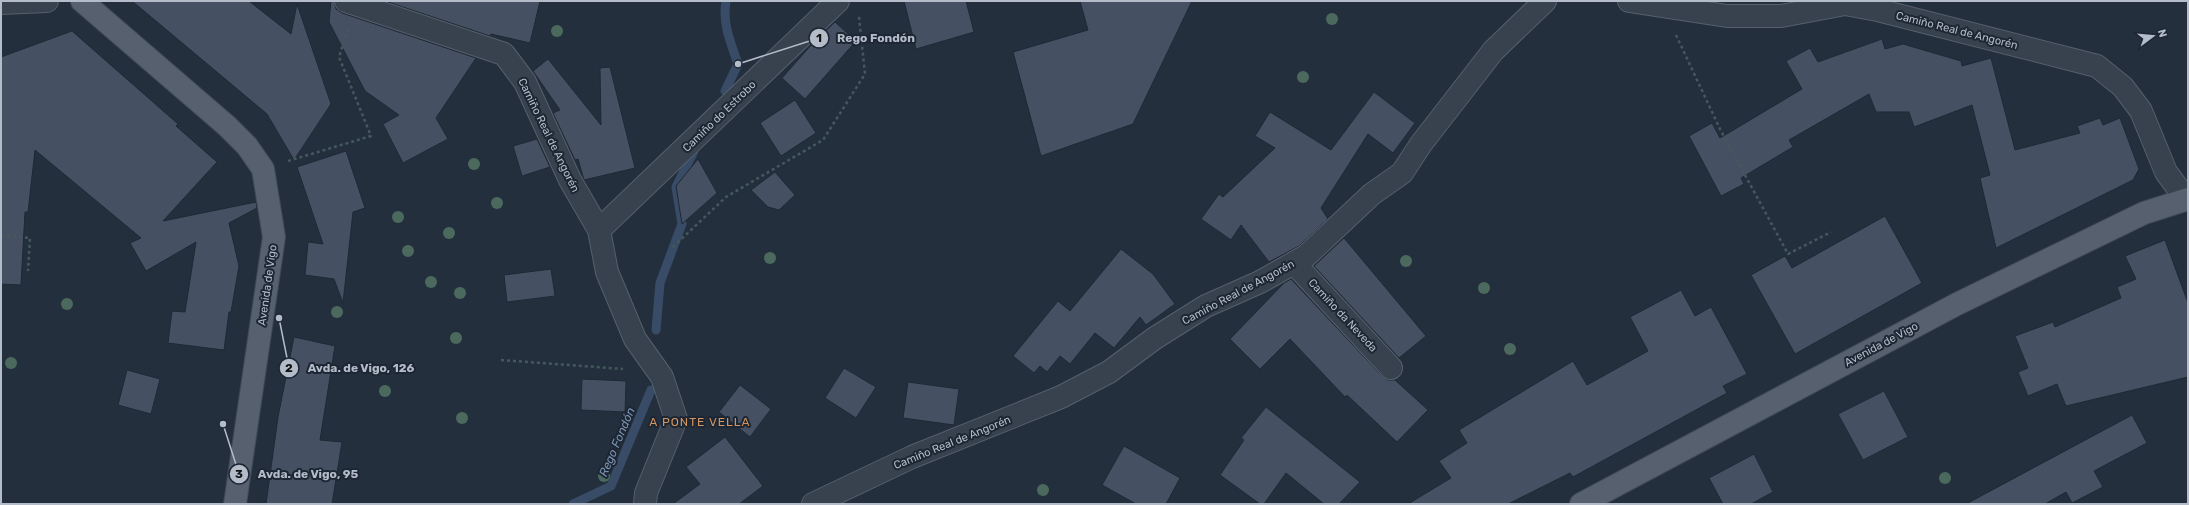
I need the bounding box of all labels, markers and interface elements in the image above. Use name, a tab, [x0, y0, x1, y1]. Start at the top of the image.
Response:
street label: Camiño Real de Angorén	[1895, 9, 2019, 52]
north arrow	[2133, 16, 2173, 56]
callout: Rego Fondón	[809, 26, 922, 50]
text: N	[2155, 28, 2169, 39]
text: 1	[816, 31, 822, 45]
text: Rego Fondón	[837, 31, 915, 45]
street label: Camiño Real de Angorén	[515, 76, 582, 194]
street label: Camiño do Estrobo	[680, 78, 759, 155]
street label: Avenida de Vigo	[255, 244, 280, 326]
street label: Camiño Real de Angorén	[1180, 257, 1297, 328]
street label: Camiño da Neveda	[1305, 276, 1380, 355]
street label: Avenida de Vigo	[1842, 320, 1920, 369]
callout: Avda. de Vigo, 126	[279, 356, 422, 380]
text: 2	[285, 361, 293, 375]
text: Avda. de Vigo, 126	[308, 361, 414, 375]
water label: Rego Fondón	[596, 405, 638, 479]
street label: Camiño Real de Angorén	[892, 413, 1013, 472]
district label: A PONTE VELLA	[649, 415, 751, 429]
callout: Avda. de Vigo, 95	[229, 462, 366, 486]
text: 3	[235, 467, 243, 481]
text: Avda. de Vigo, 95	[258, 467, 358, 481]

